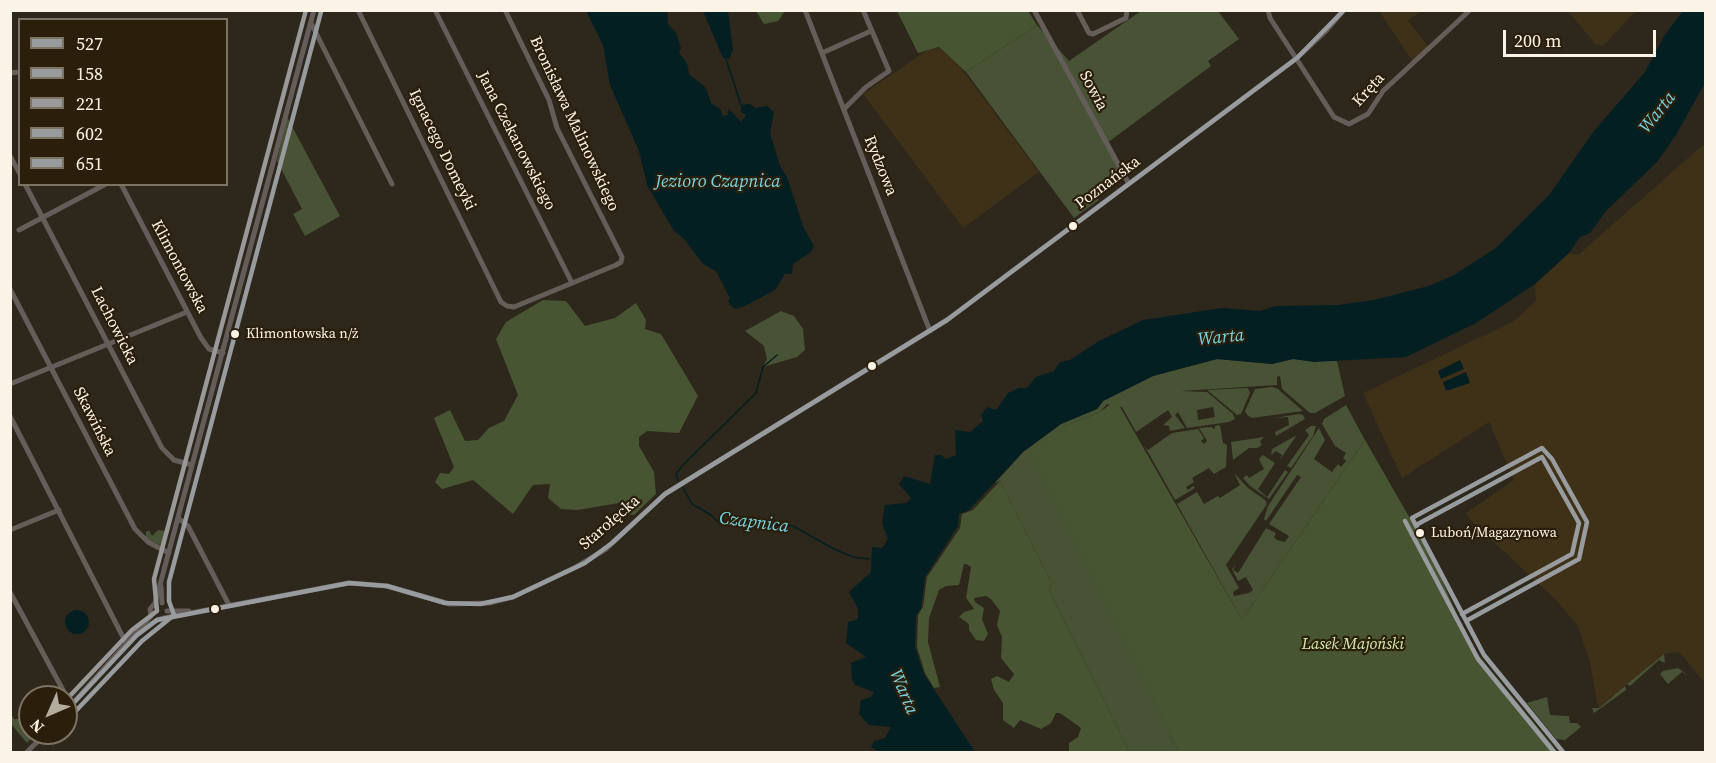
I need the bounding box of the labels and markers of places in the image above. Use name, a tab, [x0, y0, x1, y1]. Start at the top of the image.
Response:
unlabelled marker	[1067, 220, 1079, 232]
place label: Klimontowska n/ż	[246, 326, 358, 342]
marker: Klimontowska n/ż	[229, 328, 241, 340]
unlabelled marker	[866, 360, 878, 372]
place label: Luboń/Magazynowa	[1431, 525, 1557, 541]
marker: Luboń/Magazynowa	[1414, 527, 1426, 539]
unlabelled marker	[209, 603, 221, 615]

